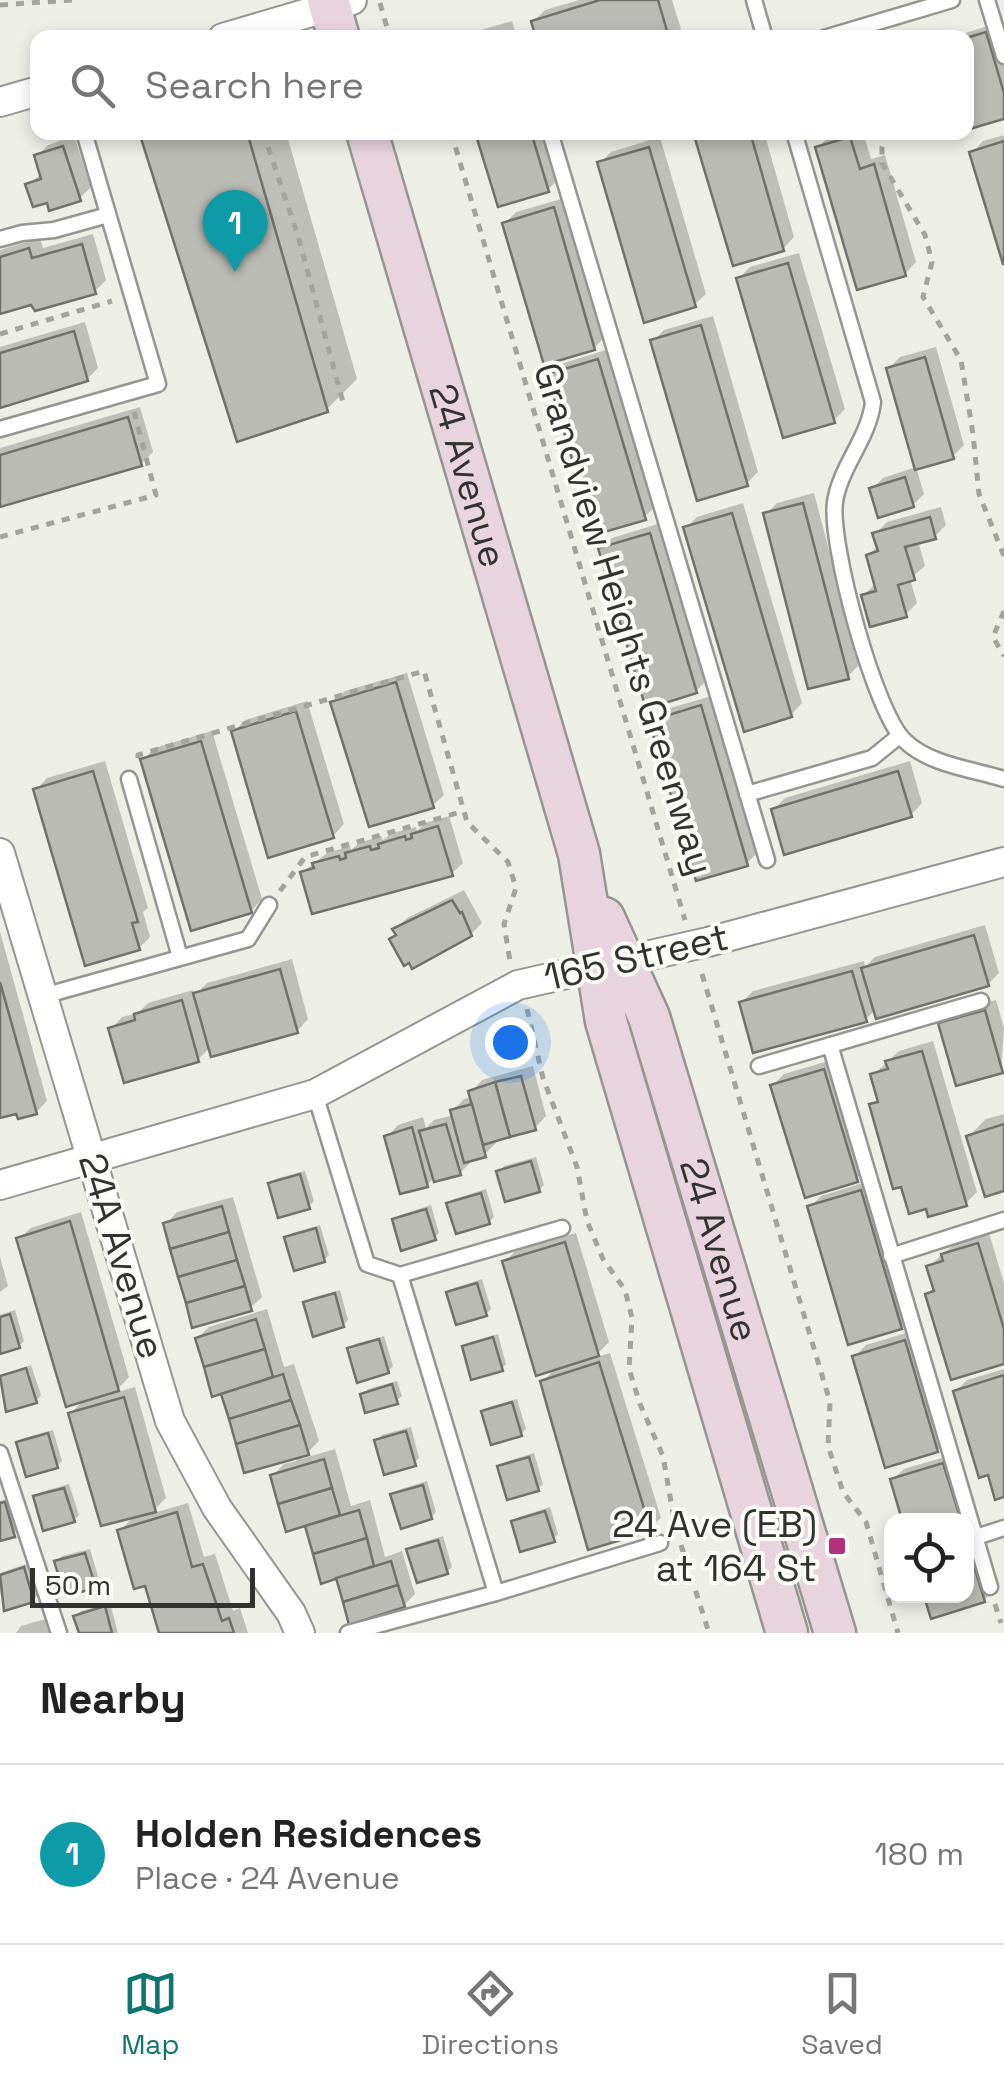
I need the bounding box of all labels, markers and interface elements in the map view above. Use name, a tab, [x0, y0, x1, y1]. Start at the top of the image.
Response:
search box	[30, 30, 974, 140]
icon: search	[65, 58, 120, 113]
text: Search here	[145, 61, 364, 109]
pin: 1	[202, 190, 268, 272]
street label: Grandview Heights Greenway	[523, 357, 725, 881]
street label: 24 Avenue	[418, 378, 518, 573]
street label: 165 Street	[539, 912, 733, 1002]
your location	[485, 1017, 536, 1068]
street label: 24A Avenue	[68, 1147, 176, 1365]
street label: 24 Avenue	[669, 1152, 770, 1347]
place label: 24 Ave (EB) at 164 St	[612, 1500, 817, 1592]
map controls	[884, 1513, 974, 1603]
button: locate	[884, 1513, 974, 1603]
marker: 24 Ave (EB) at 164 St	[826, 1535, 848, 1557]
scale bar	[30, 1563, 255, 1608]
text: 50 m	[45, 1567, 111, 1603]
text: Nearby	[40, 1672, 186, 1725]
text: Holden Residences	[135, 1810, 482, 1858]
text: 1	[65, 1834, 80, 1874]
text: 180 m	[874, 1834, 964, 1874]
text: Place · 24 Avenue	[135, 1858, 400, 1898]
tab: Map	[121, 1966, 179, 2062]
tab: Directions	[422, 1966, 559, 2062]
tab: Saved	[801, 1966, 883, 2062]

